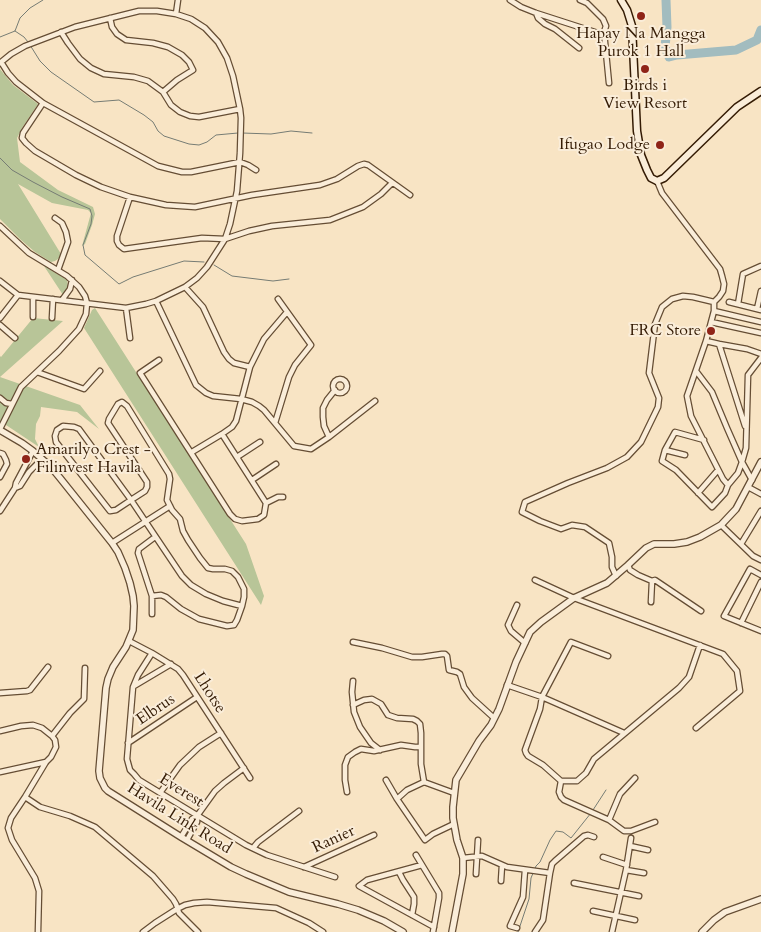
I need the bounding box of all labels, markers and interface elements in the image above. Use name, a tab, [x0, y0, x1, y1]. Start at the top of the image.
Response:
marker: Hapay Na Mangga Purok 1 Hall	[635, 10, 647, 22]
place label: Hapay Na Mangga Purok 1 Hall	[576, 24, 706, 62]
marker: Birds i View Resort	[639, 63, 651, 75]
place label: Birds i View Resort	[603, 76, 687, 114]
place label: Ifugao Lodge	[559, 135, 650, 155]
marker: Ifugao Lodge	[654, 139, 666, 151]
place label: FRC Store	[629, 321, 701, 341]
marker: FRC Store	[705, 325, 717, 337]
place label: Amarilyo Crest - Filinvest Havila	[36, 440, 151, 478]
marker: Amarilyo Crest - Filinvest Havila	[20, 453, 32, 465]
street label: Lhotse	[189, 669, 229, 717]
street label: Elbrus	[133, 690, 179, 730]
street label: Everest	[155, 770, 207, 812]
street label: Havila Link Road	[123, 779, 235, 859]
street label: Ranier	[310, 822, 358, 858]

